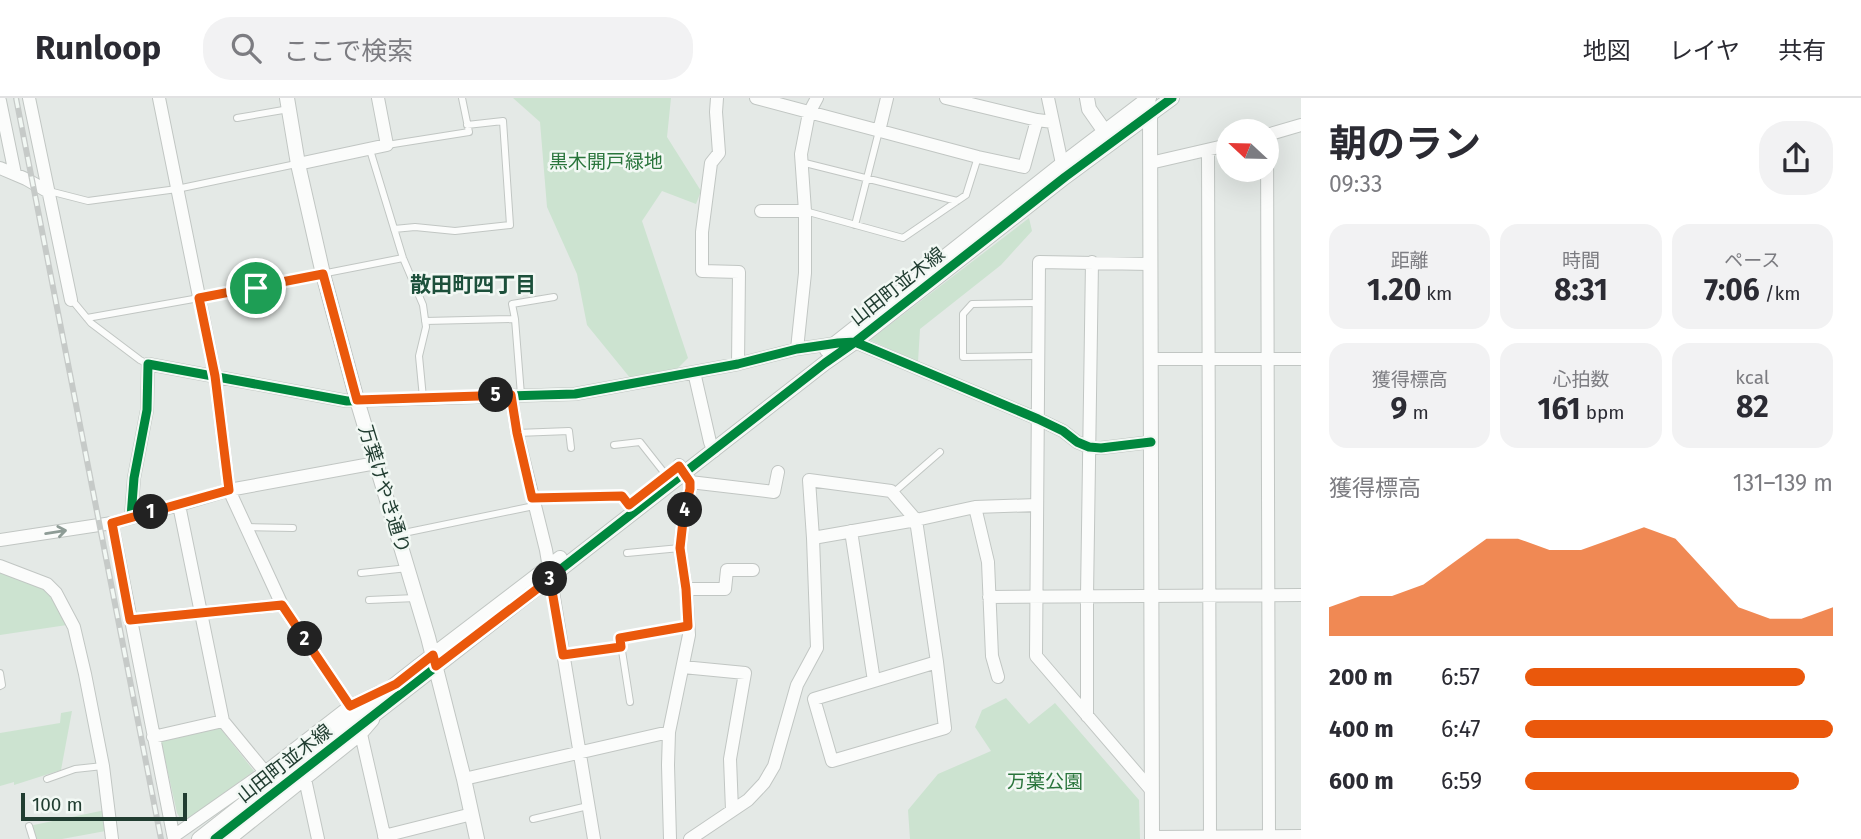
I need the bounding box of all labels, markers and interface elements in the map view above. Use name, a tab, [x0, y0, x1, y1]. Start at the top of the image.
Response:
search box	[203, 17, 693, 80]
text: Runloop	[35, 28, 161, 68]
icon: search	[227, 29, 265, 67]
text: ここで検索	[283, 36, 413, 67]
text: 地図	[1583, 37, 1631, 65]
text: レイヤ	[1669, 37, 1740, 65]
text: 共有	[1778, 37, 1826, 65]
north arrow	[1216, 119, 1279, 182]
map controls	[1216, 119, 1279, 182]
text: 朝のラン	[1329, 121, 1481, 167]
button: share	[1759, 121, 1833, 195]
park label: 黒木開戸緑地	[549, 150, 663, 173]
text: 09:33	[1329, 170, 1382, 198]
street label: 山田町並木線	[845, 242, 949, 331]
text: 距離	[1391, 249, 1429, 272]
text: 時間	[1562, 249, 1600, 272]
text: ペース	[1724, 249, 1780, 272]
pin	[226, 258, 286, 318]
icon: arrive	[237, 269, 275, 307]
district label: 散田町四丁目	[410, 272, 536, 298]
text: 1.20	[1367, 272, 1421, 308]
text: 8:31	[1554, 272, 1608, 308]
text: 7:06	[1704, 272, 1760, 308]
text: km	[1421, 282, 1452, 305]
text: /km	[1760, 282, 1801, 305]
text: kcal	[1735, 366, 1769, 389]
text: 獲得標高	[1372, 368, 1448, 391]
text: 心拍数	[1552, 368, 1610, 391]
pin: 5	[478, 378, 514, 412]
text: 5	[490, 383, 501, 406]
text: 82	[1736, 389, 1769, 425]
text: 9	[1391, 391, 1407, 427]
text: 161	[1538, 391, 1581, 427]
text: m	[1407, 401, 1429, 424]
text: bpm	[1581, 401, 1624, 424]
street label: 万葉けやき通り	[354, 422, 415, 556]
text: 131–139 m	[1733, 469, 1833, 497]
text: 獲得標高	[1329, 474, 1421, 502]
pin: 4	[668, 492, 702, 528]
pin: 1	[134, 494, 168, 530]
text: 4	[679, 498, 690, 521]
text: 1	[146, 500, 155, 523]
one-way arrow	[44, 525, 67, 538]
pin: 3	[532, 561, 568, 596]
text: 3	[545, 567, 554, 590]
pin: 2	[288, 622, 322, 656]
text: 2	[300, 627, 309, 650]
text: 200 m	[1329, 663, 1393, 691]
text: 6:57	[1441, 663, 1480, 691]
text: 400 m	[1329, 715, 1394, 743]
text: 6:47	[1441, 715, 1481, 743]
street label: 山田町並木線	[232, 719, 336, 808]
text: 600 m	[1329, 767, 1394, 795]
text: 6:59	[1441, 767, 1482, 795]
park label: 万葉公園	[1007, 770, 1083, 793]
scale bar	[21, 790, 187, 822]
text: 100 m	[32, 793, 83, 816]

